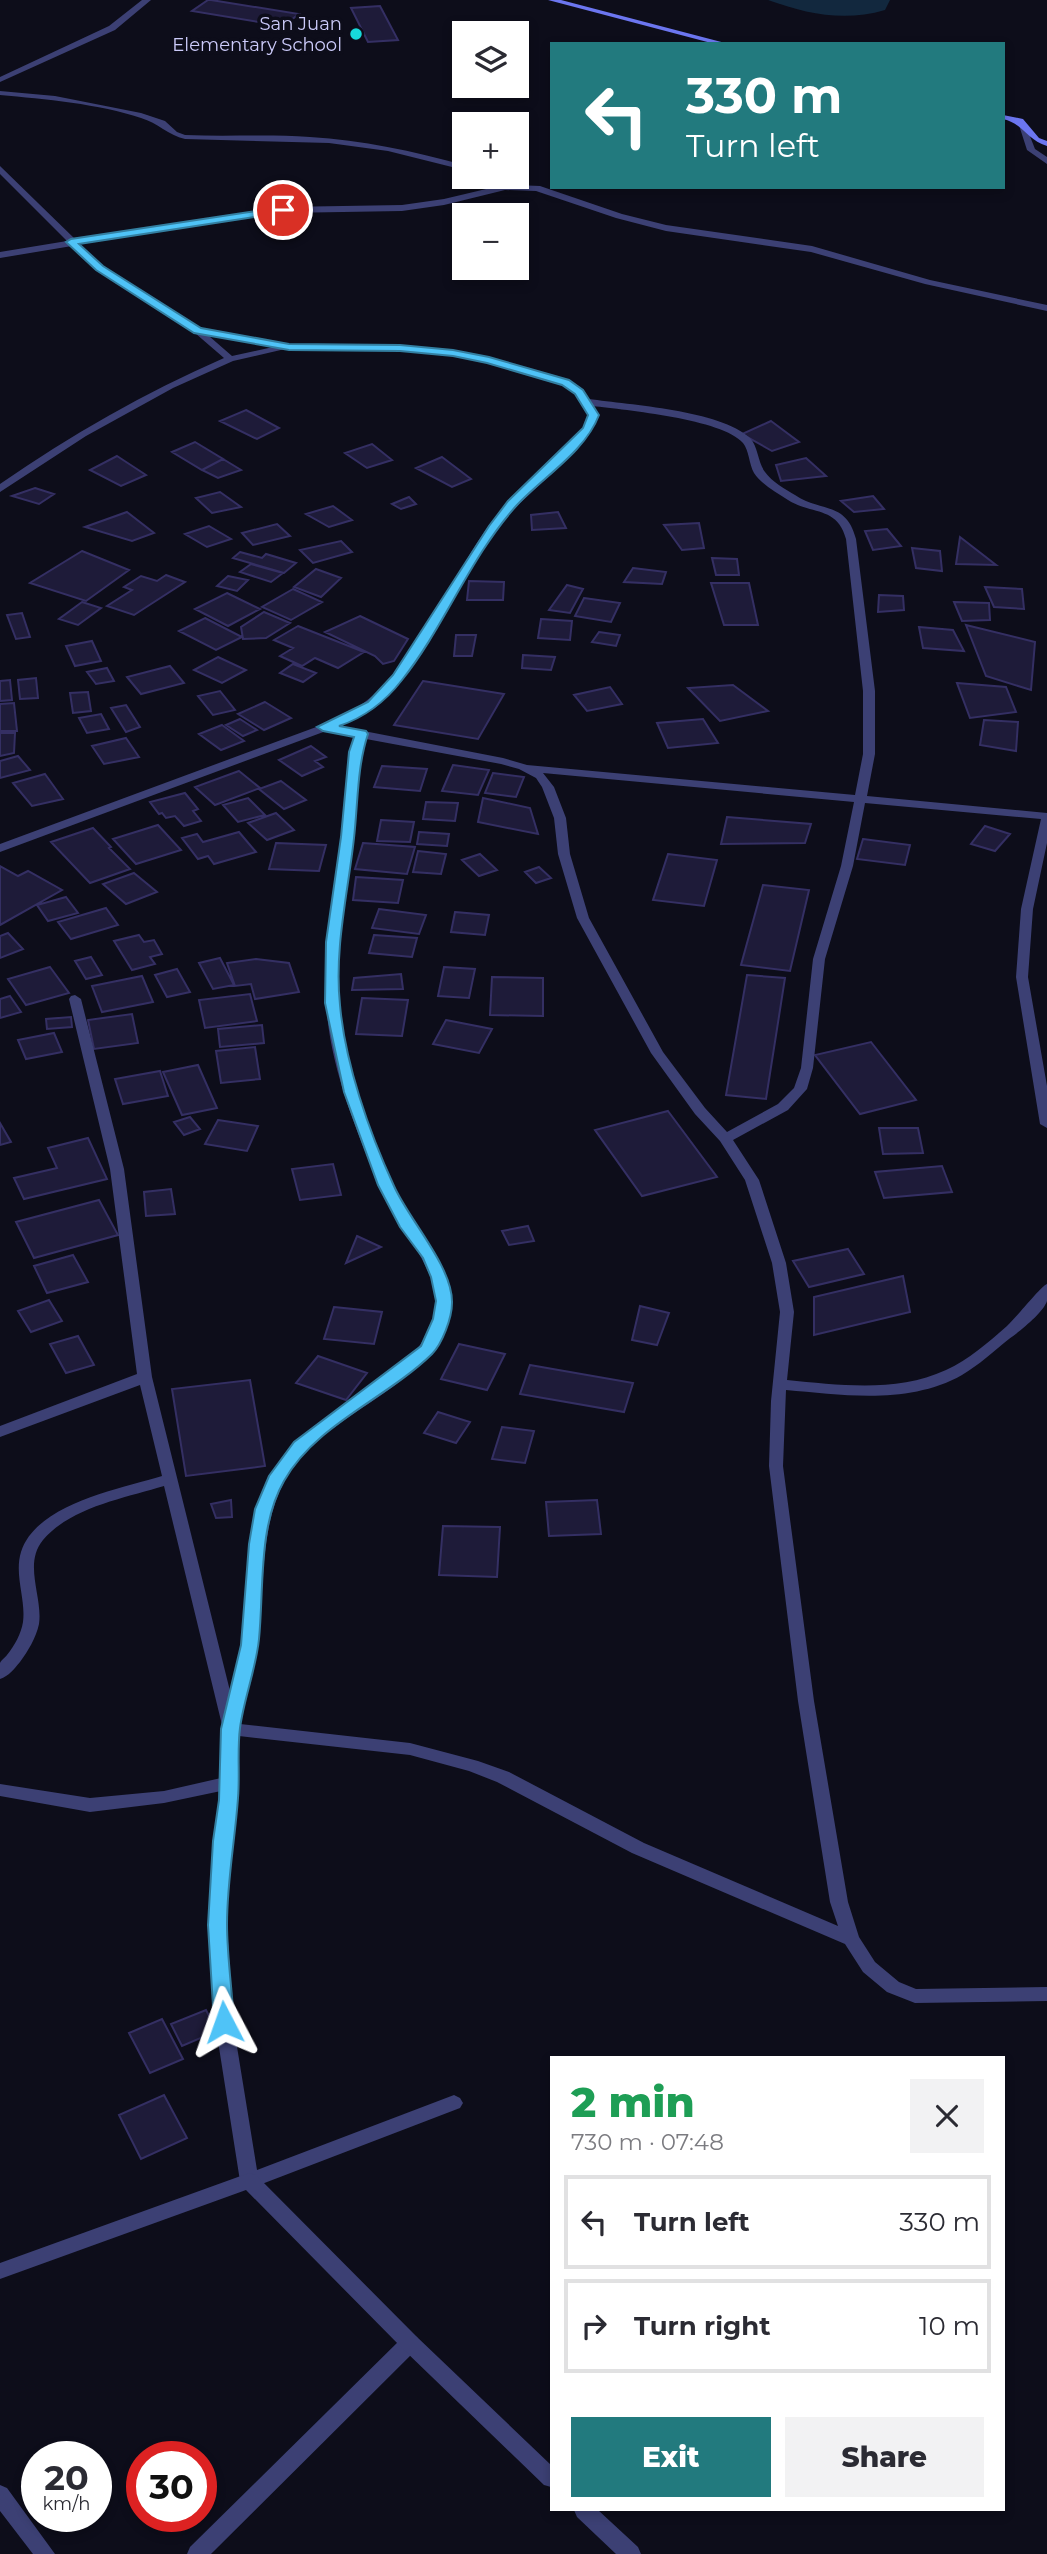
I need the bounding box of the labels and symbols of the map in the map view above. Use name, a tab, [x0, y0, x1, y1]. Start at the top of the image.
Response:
place label: San Juan Elementary School	[172, 13, 342, 56]
marker: San Juan Elementary School	[348, 26, 364, 42]
pin	[253, 180, 313, 240]
position arrow	[187, 1985, 261, 2059]
speed limit sign: 30	[126, 2441, 217, 2532]

